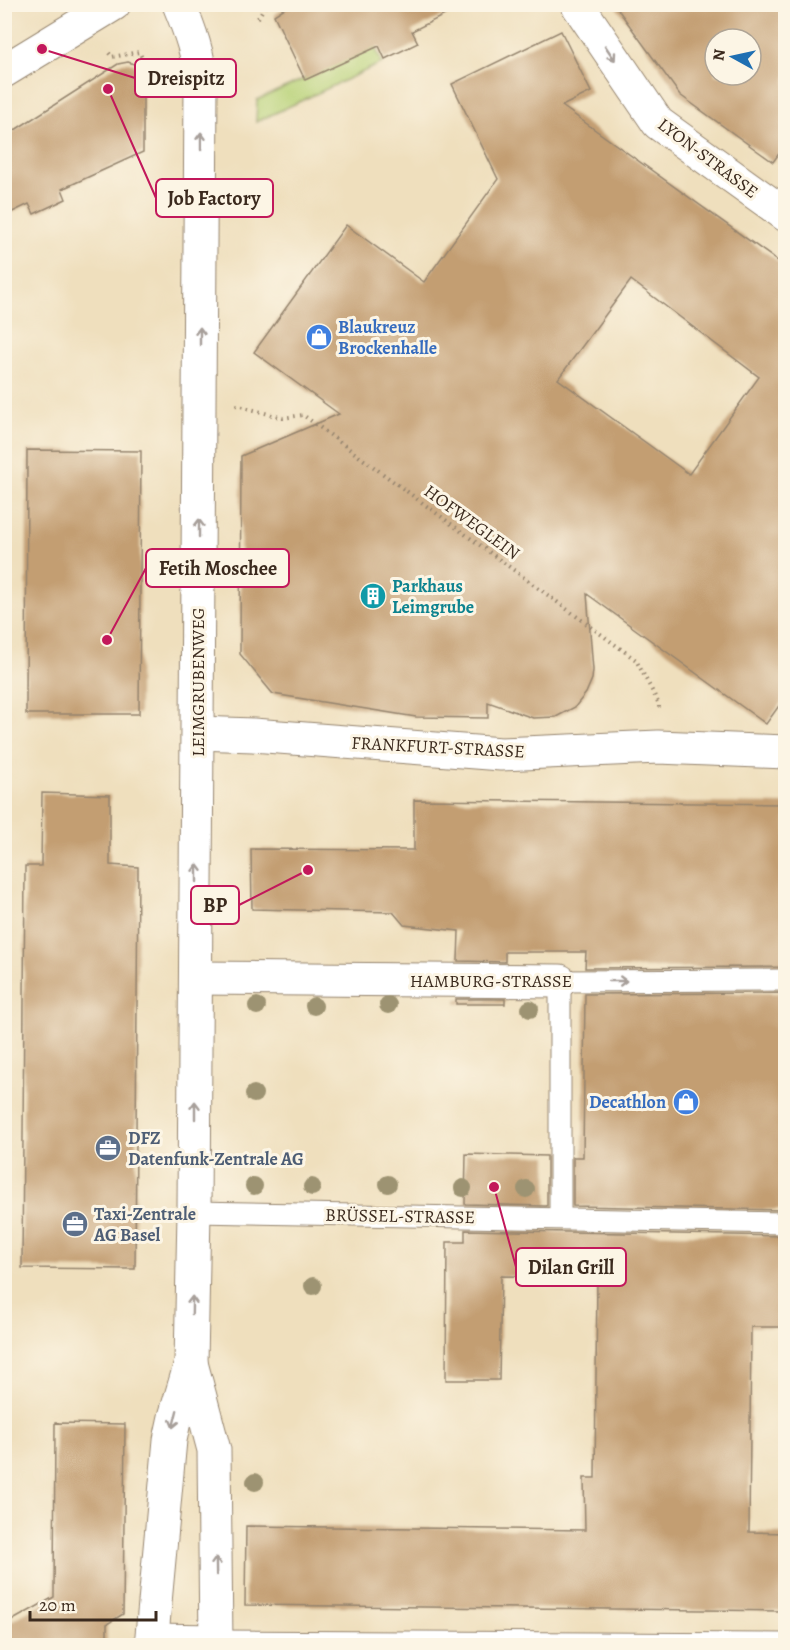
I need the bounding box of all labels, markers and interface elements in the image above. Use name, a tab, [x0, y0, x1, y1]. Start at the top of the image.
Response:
north arrow	[703, 27, 763, 87]
one-way arrow	[604, 44, 616, 60]
text: N	[707, 47, 731, 62]
callout: Dreispitz	[135, 59, 236, 97]
text: Dreispitz	[147, 65, 225, 92]
street label: LYON-STRASSE	[653, 112, 763, 204]
one-way arrow	[195, 132, 207, 152]
callout: Job Factory	[156, 179, 273, 217]
text: Job Factory	[168, 185, 261, 212]
place label: Blaukreuz Brockenhalle	[338, 315, 437, 360]
shop icon: Blaukreuz Brockenhalle	[304, 322, 334, 352]
one-way arrow	[194, 327, 206, 347]
street label: HOFWEGLEIN	[419, 479, 525, 565]
one-way arrow	[193, 518, 205, 538]
callout: Fetih Moschee	[146, 549, 289, 587]
text: Fetih Moschee	[159, 555, 277, 582]
place label: Parkhaus Leimgrube	[392, 574, 474, 619]
building icon: Parkhaus Leimgrube	[358, 581, 388, 611]
street label: LEIMGRUBENWEG	[186, 607, 210, 757]
street label: FRANKFURT-STRASSE	[351, 730, 525, 764]
one-way arrow	[191, 863, 203, 883]
callout: BP	[191, 886, 239, 924]
text: BP	[203, 892, 228, 919]
street label: HAMBURG-STRASSE	[410, 969, 572, 993]
one-way arrow	[608, 975, 628, 987]
shop icon: Decathlon	[671, 1087, 701, 1117]
place label: Decathlon	[589, 1090, 666, 1114]
one-way arrow	[189, 1100, 201, 1120]
place label: DFZ Datenfunk-Zentrale AG	[128, 1126, 304, 1171]
office icon: DFZ Datenfunk-Zentrale AG	[93, 1133, 123, 1163]
place label: Taxi-Zentrale AG Basel	[93, 1202, 196, 1247]
street label: BRÜSSEL-STRASSE	[325, 1203, 475, 1229]
office icon: Taxi-Zentrale AG Basel	[60, 1209, 90, 1239]
callout: Dilan Grill	[516, 1248, 626, 1286]
text: Dilan Grill	[528, 1254, 615, 1281]
one-way arrow	[187, 1295, 198, 1315]
one-way arrow	[168, 1409, 180, 1428]
one-way arrow	[210, 1557, 221, 1577]
scale bar	[30, 1584, 156, 1622]
text: 20 m	[39, 1593, 76, 1617]

